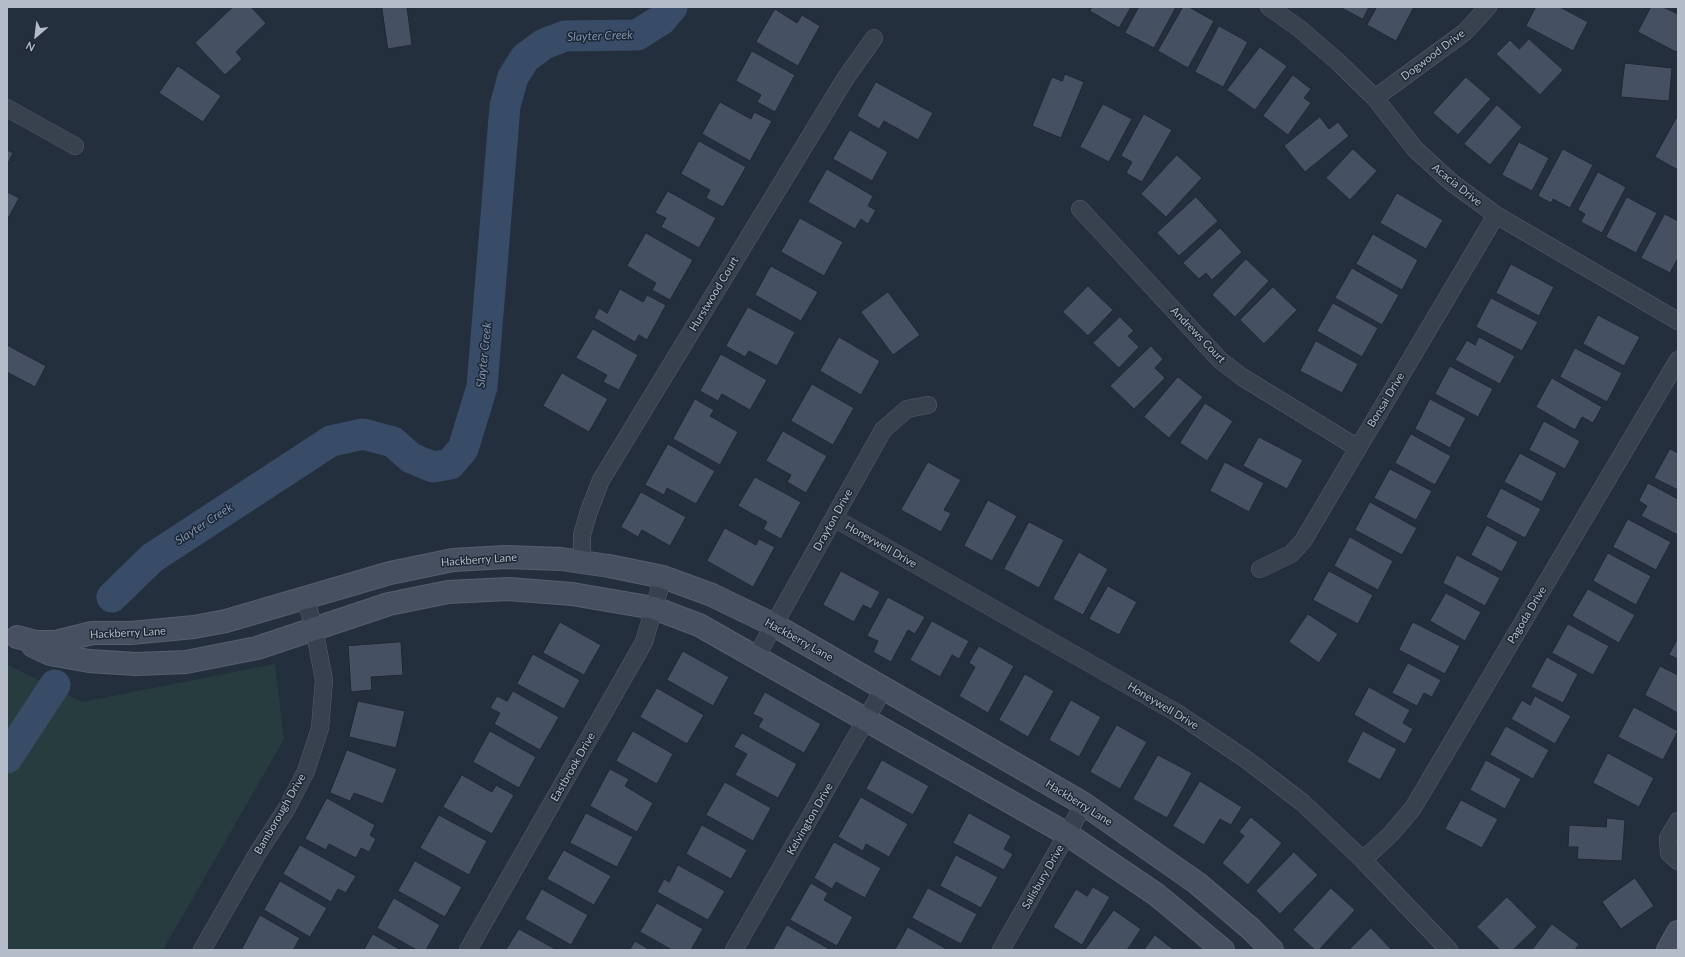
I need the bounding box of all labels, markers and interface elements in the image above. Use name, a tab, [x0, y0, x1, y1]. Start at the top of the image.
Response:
north arrow	[16, 16, 56, 56]
street label: Dogwood Drive	[1398, 27, 1468, 83]
water label: Slayter Creek	[567, 28, 633, 44]
text: N	[23, 39, 37, 55]
street label: Acacia Drive	[1429, 161, 1485, 209]
street label: Hurstwood Court	[687, 254, 741, 334]
street label: Andrews Court	[1168, 304, 1228, 366]
water label: Slayter Creek	[473, 322, 495, 388]
street label: Bonsai Drive	[1365, 370, 1407, 430]
street label: Drayton Drive	[811, 487, 855, 553]
water label: Slayter Creek	[172, 500, 236, 548]
street label: Honeywell Drive	[843, 519, 919, 571]
street label: Hackberry Lane	[441, 551, 517, 569]
street label: Pagoda Drive	[1505, 584, 1549, 646]
street label: Hackberry Lane	[763, 616, 835, 664]
street label: Hackberry Lane	[90, 624, 166, 642]
street label: Honeywell Drive	[1125, 680, 1201, 732]
street label: Eastbrook Drive	[548, 730, 598, 804]
street label: Bamborough Drive	[252, 771, 308, 857]
street label: Hackberry Lane	[1043, 777, 1115, 829]
street label: Kelvington Drive	[784, 781, 836, 857]
street label: Salisbury Drive	[1019, 842, 1067, 912]

